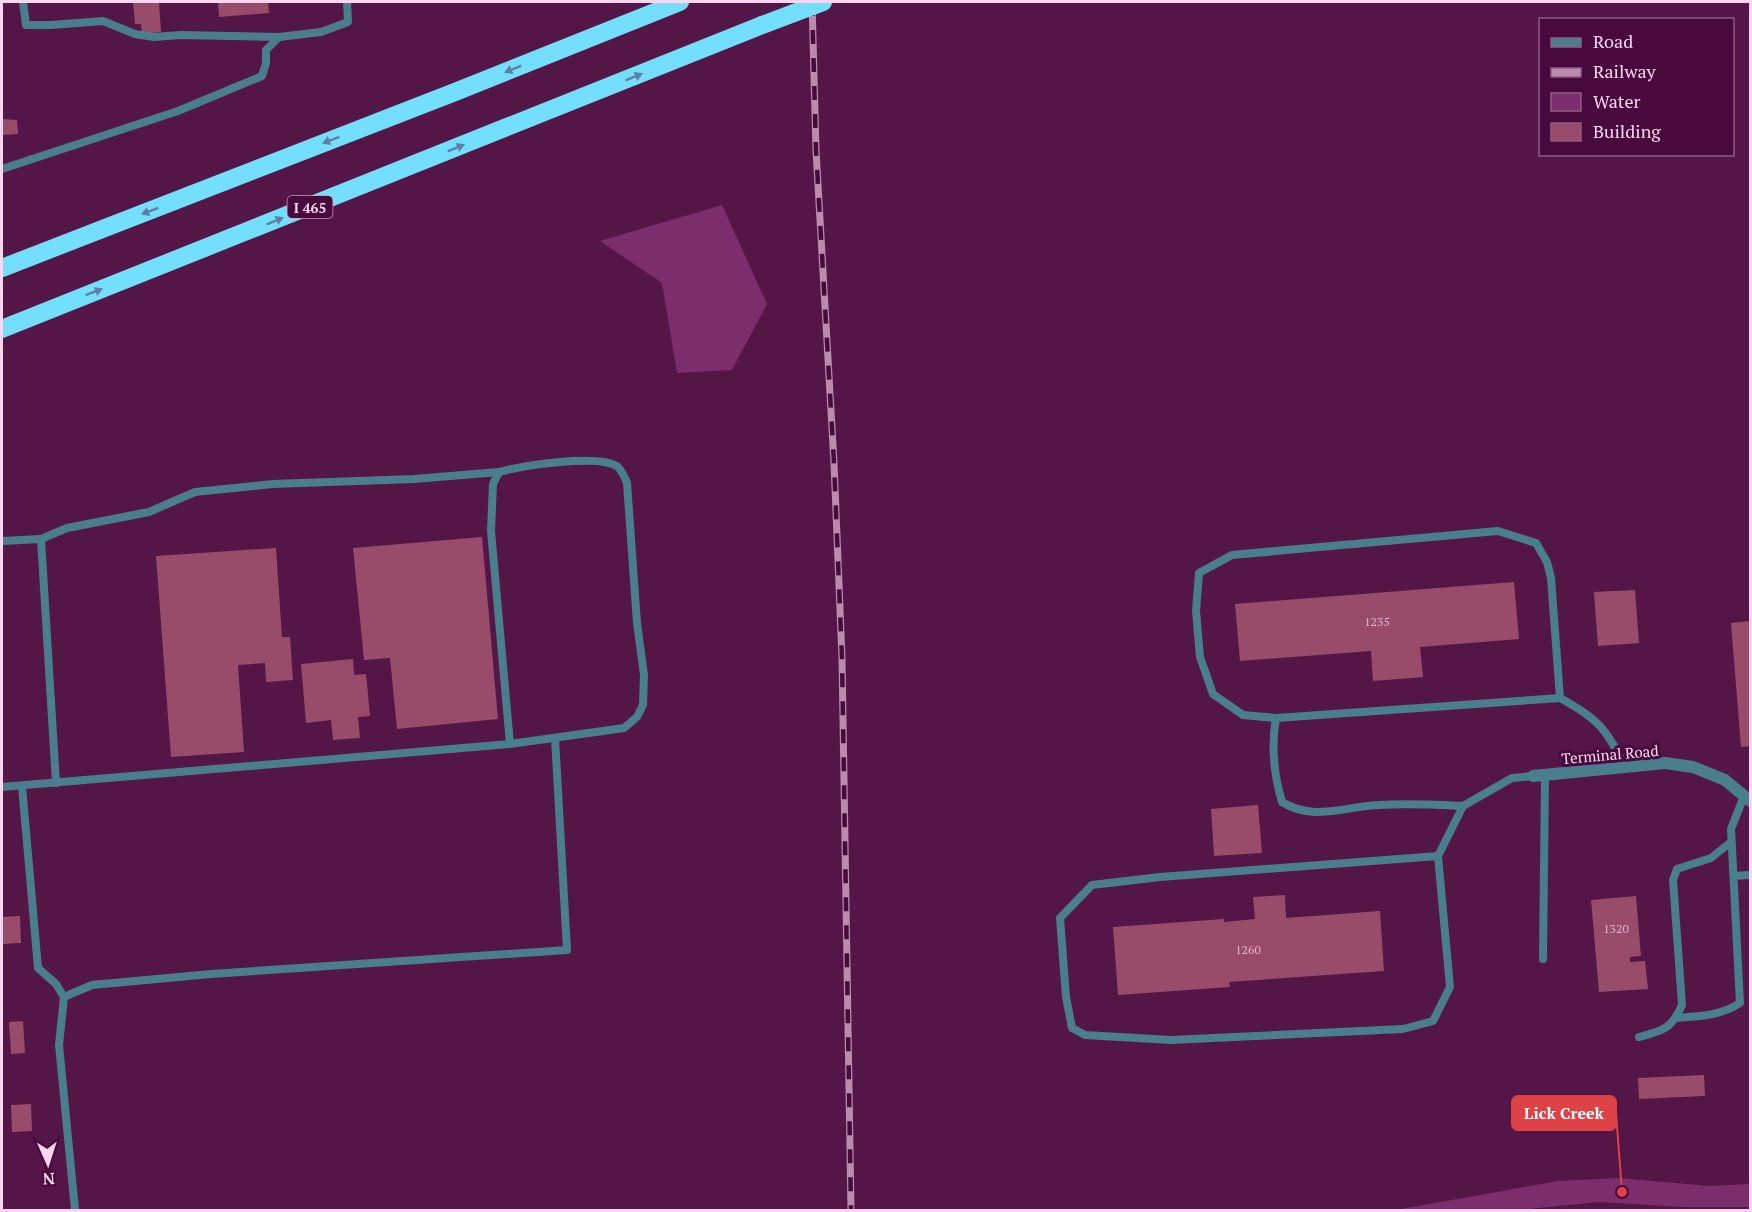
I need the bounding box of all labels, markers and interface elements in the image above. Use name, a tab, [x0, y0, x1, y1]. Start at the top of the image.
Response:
legend	[1539, 18, 1734, 156]
text: Road	[1593, 29, 1633, 53]
text: Railway	[1593, 59, 1657, 83]
one-way arrow	[504, 65, 522, 74]
one-way arrow	[626, 72, 644, 82]
text: Water	[1593, 89, 1640, 113]
text: Building	[1593, 119, 1661, 143]
one-way arrow	[322, 135, 340, 145]
one-way arrow	[447, 143, 465, 152]
road number: I 465	[288, 196, 332, 218]
one-way arrow	[140, 206, 158, 216]
one-way arrow	[266, 216, 284, 225]
one-way arrow	[85, 287, 103, 297]
house number: 1235	[1364, 614, 1390, 629]
street label: Terminal Road	[1561, 740, 1659, 768]
house number: 1320	[1603, 921, 1629, 936]
house number: 1260	[1235, 942, 1261, 957]
callout: Lick Creek	[1512, 1096, 1616, 1130]
text: Lick Creek	[1524, 1102, 1605, 1124]
north arrow	[18, 1134, 78, 1194]
text: N	[42, 1168, 55, 1190]

